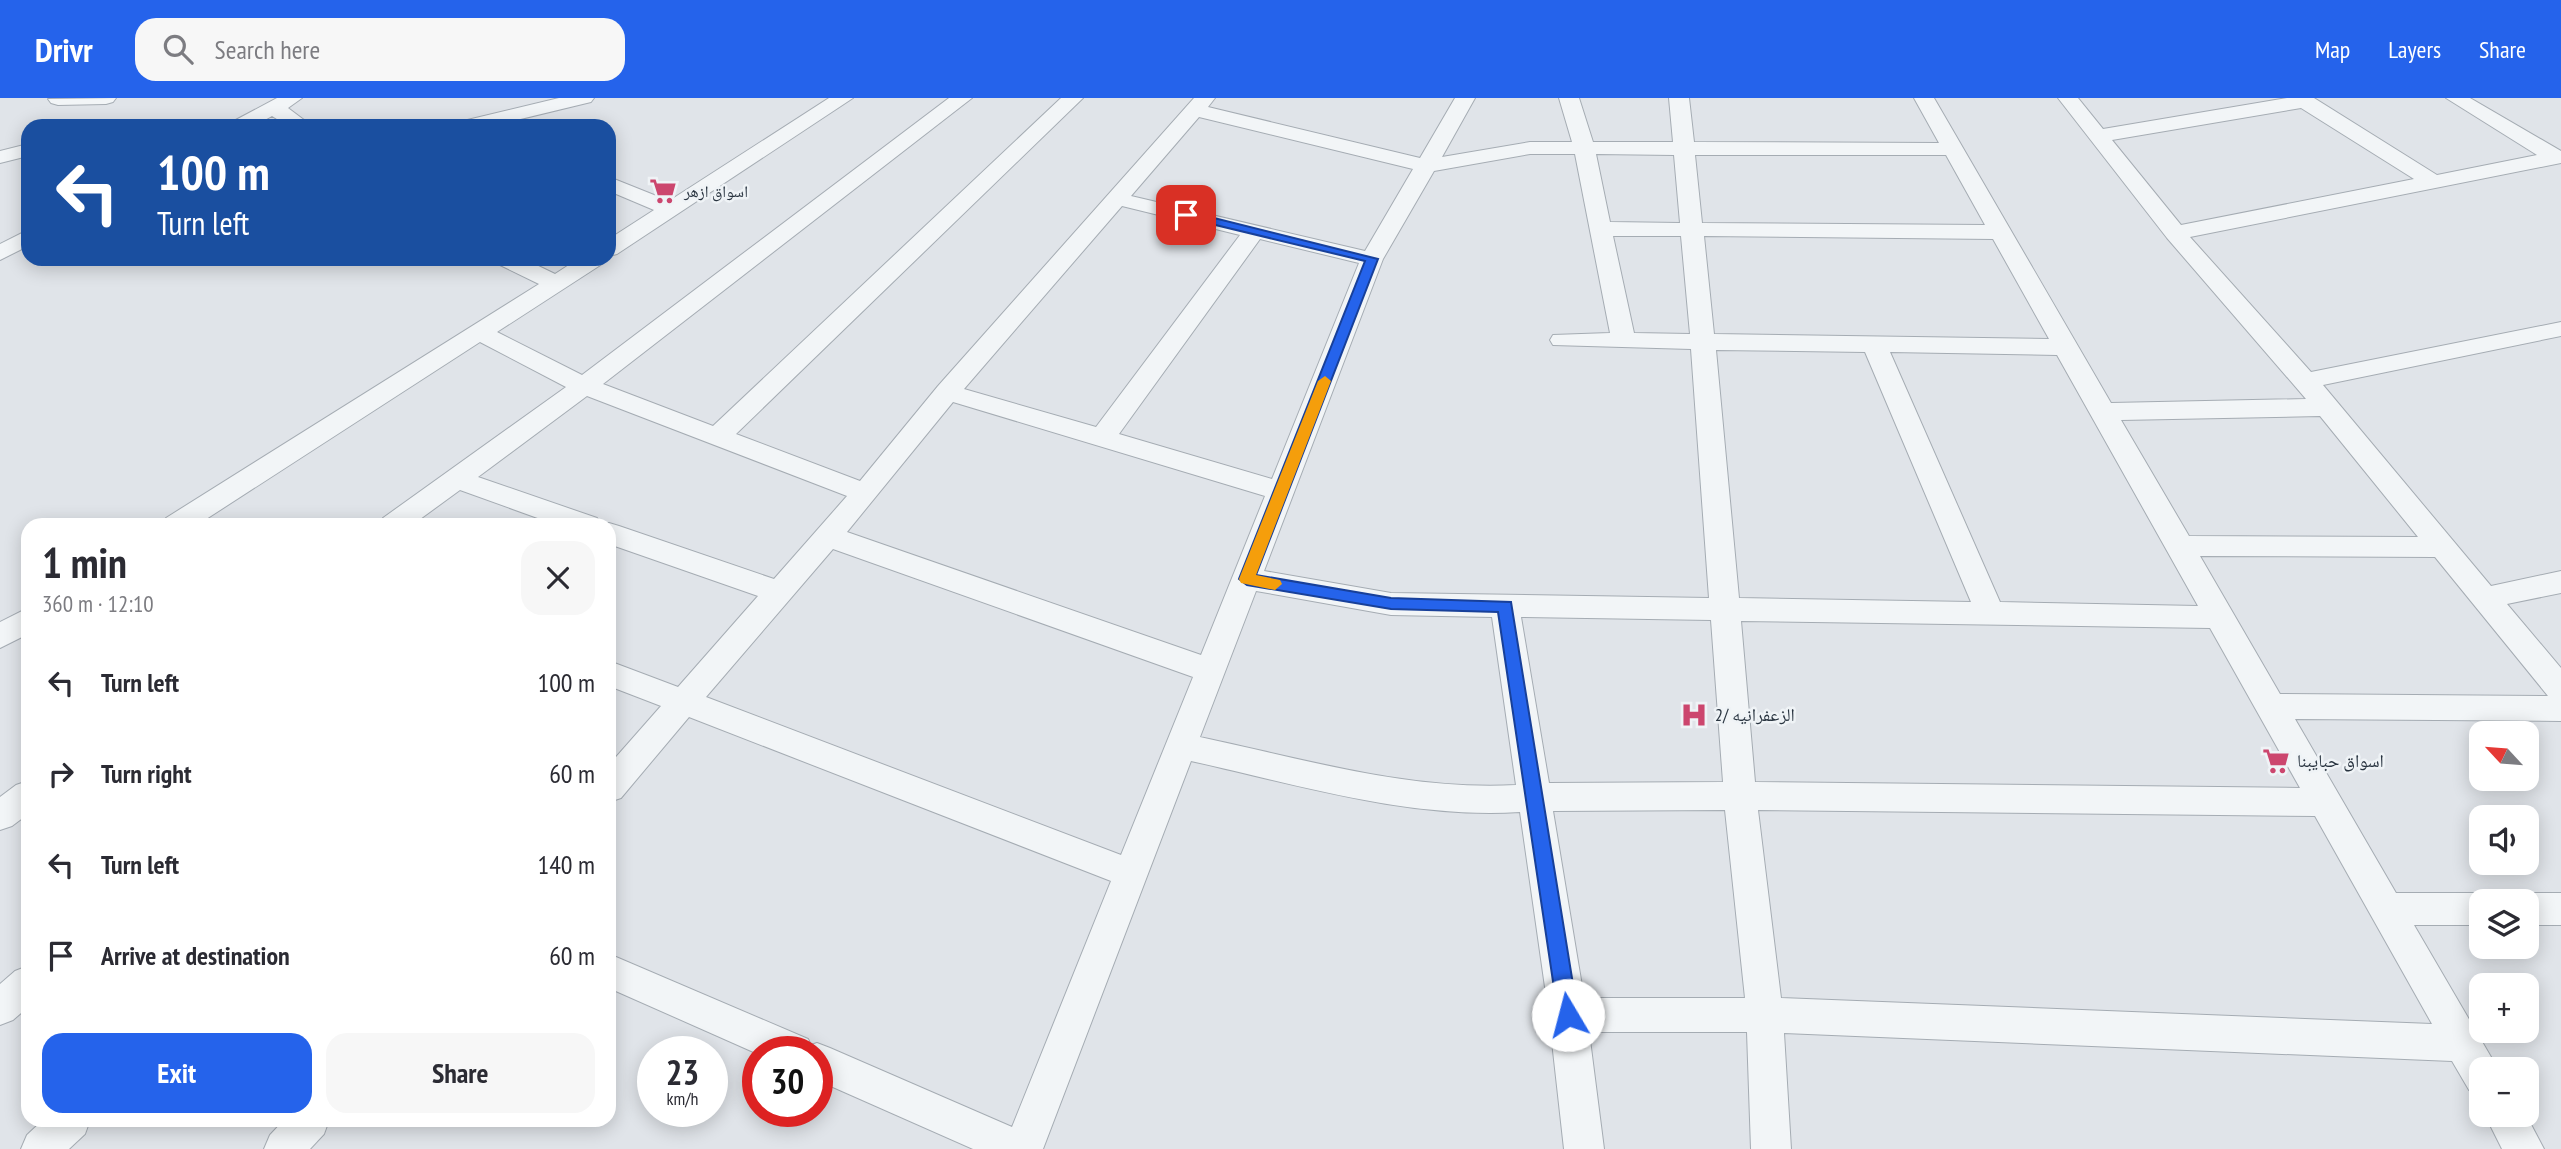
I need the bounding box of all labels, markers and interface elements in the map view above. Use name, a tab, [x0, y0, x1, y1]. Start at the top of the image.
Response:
search box	[135, 18, 625, 81]
text: Drivr	[35, 28, 93, 71]
icon: search	[159, 30, 197, 68]
text: Search here	[215, 33, 320, 66]
text: Map	[2315, 34, 2350, 65]
text: Layers	[2388, 34, 2441, 65]
text: Share	[2479, 34, 2526, 65]
text: 100 m	[157, 140, 270, 204]
icon: left	[42, 147, 133, 238]
supermarket icon: اسواق ازهر	[648, 176, 678, 206]
place label: اسواق ازهر	[683, 181, 748, 202]
pin	[1156, 185, 1216, 245]
icon: arrive	[1167, 196, 1205, 234]
text: Turn left	[157, 202, 249, 244]
text: 1 min	[42, 535, 127, 590]
button: close	[521, 541, 595, 615]
text: 360 m · 12:10	[42, 589, 154, 618]
icon: left	[42, 664, 80, 702]
text: Turn left	[101, 666, 179, 699]
text: 100 m	[537, 666, 595, 699]
hospital icon: الزعفرانيه /2	[1679, 700, 1709, 730]
place label: الزعفرانيه /2	[1715, 703, 1795, 726]
north arrow	[2469, 721, 2539, 791]
map controls	[2469, 721, 2539, 1127]
supermarket icon: اسواق حبايبنا	[2261, 746, 2291, 776]
place label: اسواق حبايبنا	[2297, 749, 2384, 772]
icon: right	[42, 755, 80, 793]
text: Turn right	[101, 757, 192, 790]
text: 60 m	[549, 757, 595, 790]
button: sound	[2469, 805, 2539, 875]
icon: left	[42, 846, 80, 884]
text: Turn left	[101, 848, 179, 881]
text: 140 m	[537, 848, 595, 881]
button: layers	[2469, 889, 2539, 959]
icon: arrive	[42, 937, 80, 975]
text: Arrive at destination	[101, 939, 290, 972]
text: 60 m	[549, 939, 595, 972]
button: +	[2469, 973, 2539, 1043]
position arrow	[1531, 978, 1605, 1052]
button: Exit	[42, 1033, 312, 1113]
button: Share	[326, 1033, 595, 1113]
speed limit sign: 30	[742, 1036, 833, 1127]
text: 23	[666, 1049, 699, 1095]
button: −	[2469, 1057, 2539, 1127]
text: km/h	[667, 1087, 698, 1110]

